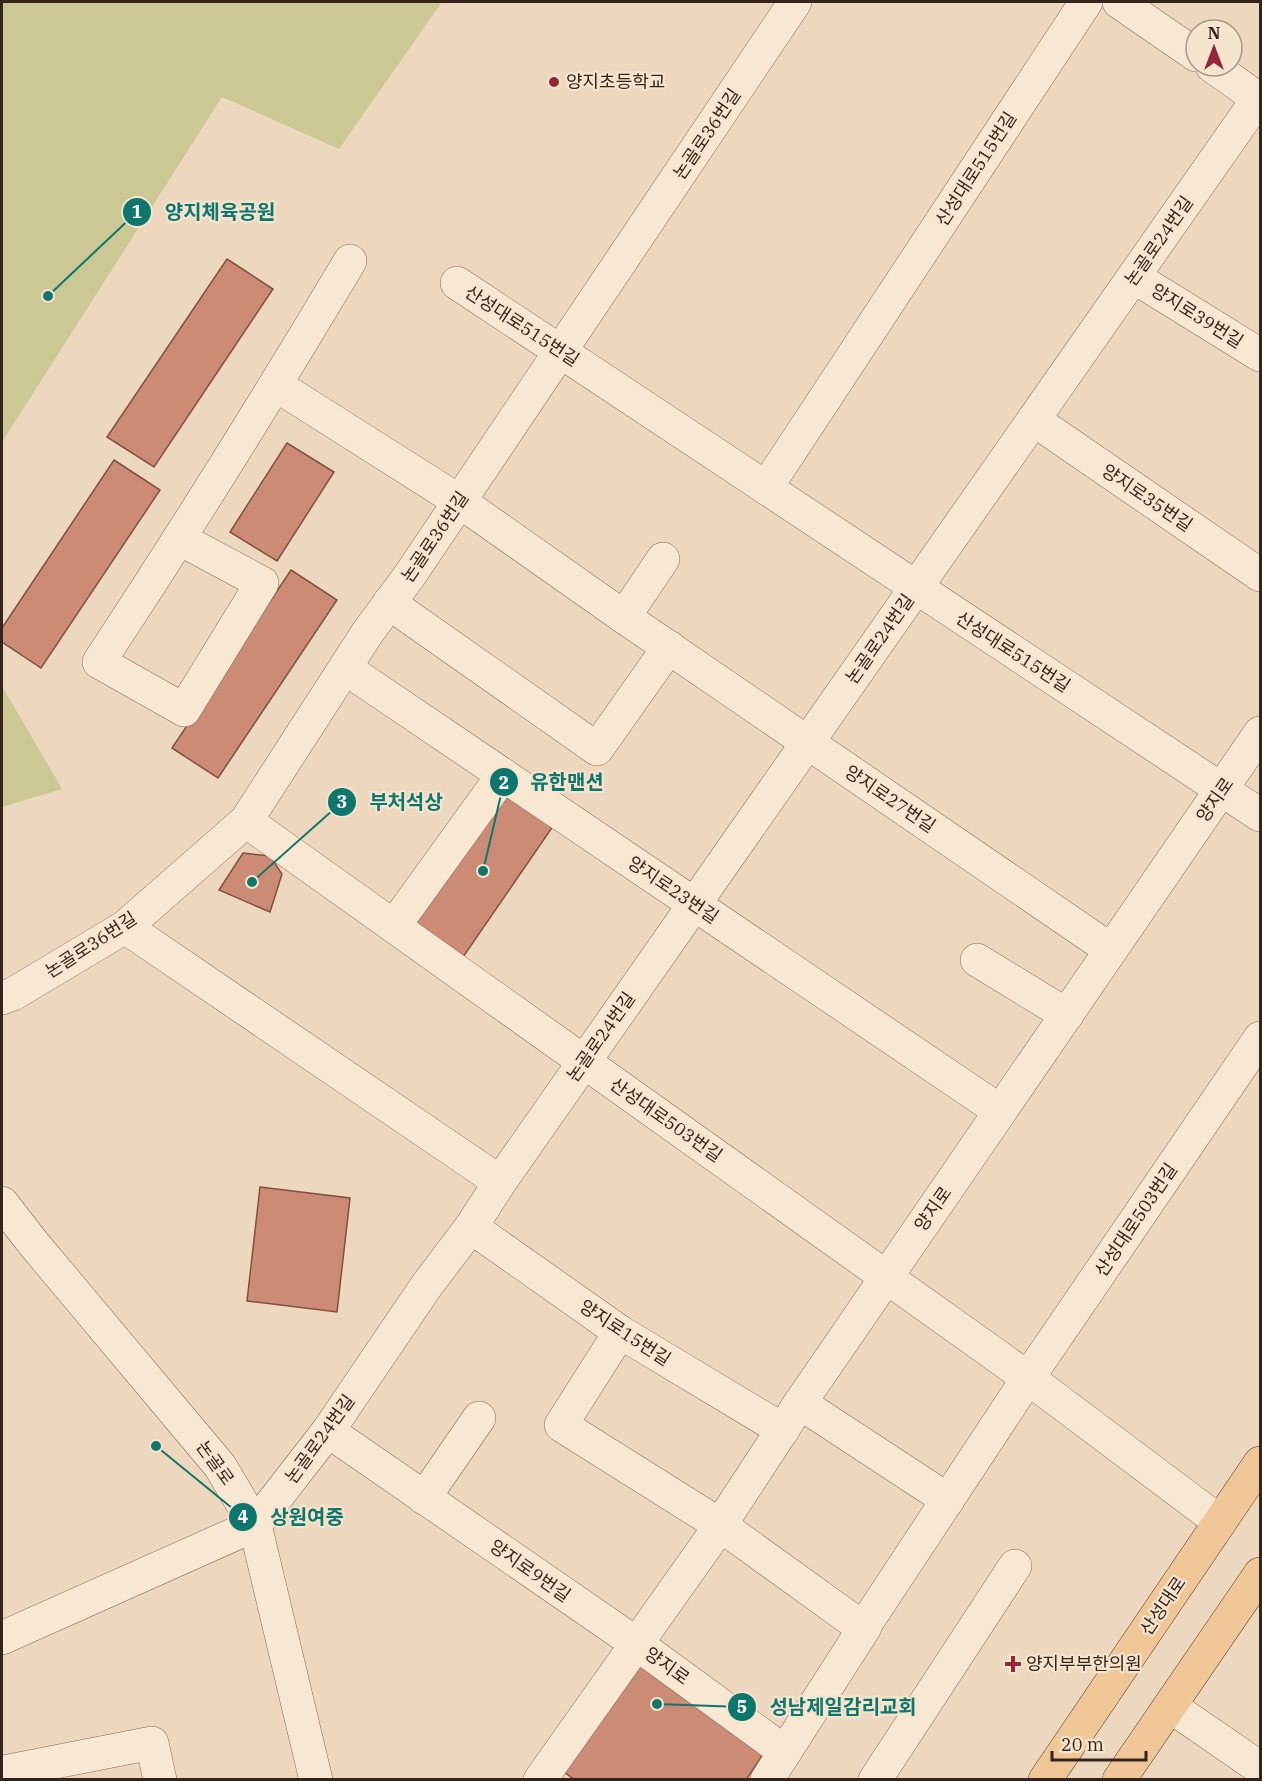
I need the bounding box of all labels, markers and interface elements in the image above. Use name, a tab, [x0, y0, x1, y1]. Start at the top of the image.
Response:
north arrow	[1184, 18, 1244, 78]
text: N	[1208, 23, 1220, 43]
place label: 양지초등학교	[566, 70, 665, 93]
marker: 양지초등학교	[547, 75, 561, 89]
street label: 논골로36번길	[668, 84, 745, 183]
street label: 산성대로515번길	[930, 107, 1021, 230]
street label: 논골로24번길	[1119, 191, 1198, 290]
callout: 양지체육공원	[122, 193, 287, 231]
text: 양지체육공원	[165, 198, 275, 225]
text: 1	[132, 200, 143, 223]
street label: 양지로39번길	[1147, 278, 1248, 353]
street label: 산성대로515번길	[461, 280, 584, 371]
street label: 양지로35번길	[1098, 459, 1197, 536]
street label: 논골로36번길	[396, 487, 473, 586]
street label: 논골로24번길	[840, 589, 919, 688]
street label: 산성대로515번길	[952, 606, 1075, 697]
street label: 양지로27번길	[841, 760, 940, 837]
callout: 유한맨션	[489, 763, 616, 801]
text: 유한맨션	[530, 768, 604, 795]
text: 2	[499, 771, 509, 794]
street label: 양지로	[1191, 773, 1238, 827]
callout: 부처석상	[327, 783, 455, 821]
text: 부처석상	[369, 788, 443, 815]
text: 3	[337, 790, 347, 813]
street label: 양지로23번길	[624, 851, 723, 928]
street label: 논골로36번길	[41, 907, 141, 983]
street label: 논골로24번길	[561, 987, 640, 1086]
street label: 산성대로503번길	[606, 1072, 727, 1167]
street label: 산성대로503번길	[1089, 1159, 1182, 1281]
street label: 양지로	[909, 1182, 956, 1236]
street label: 양지로15번길	[575, 1295, 675, 1371]
street label: 논골로24번길	[280, 1390, 360, 1488]
street label: 논골로	[191, 1436, 239, 1490]
callout: 상원여중	[228, 1498, 356, 1536]
text: 상원여중	[270, 1503, 344, 1530]
text: 4	[238, 1505, 249, 1528]
street label: 양지로9번길	[485, 1534, 575, 1607]
street label: 산성대로	[1135, 1572, 1191, 1640]
street label: 양지로	[640, 1642, 694, 1690]
place label: 양지부부한의원	[1026, 1652, 1142, 1675]
marker: 양지부부한의원	[1004, 1655, 1022, 1673]
callout: 성남제일감리교회	[727, 1688, 928, 1726]
text: 성남제일감리교회	[769, 1693, 917, 1720]
text: 5	[737, 1695, 747, 1718]
scale bar	[1052, 1724, 1146, 1762]
text: 20 m	[1061, 1733, 1104, 1756]

